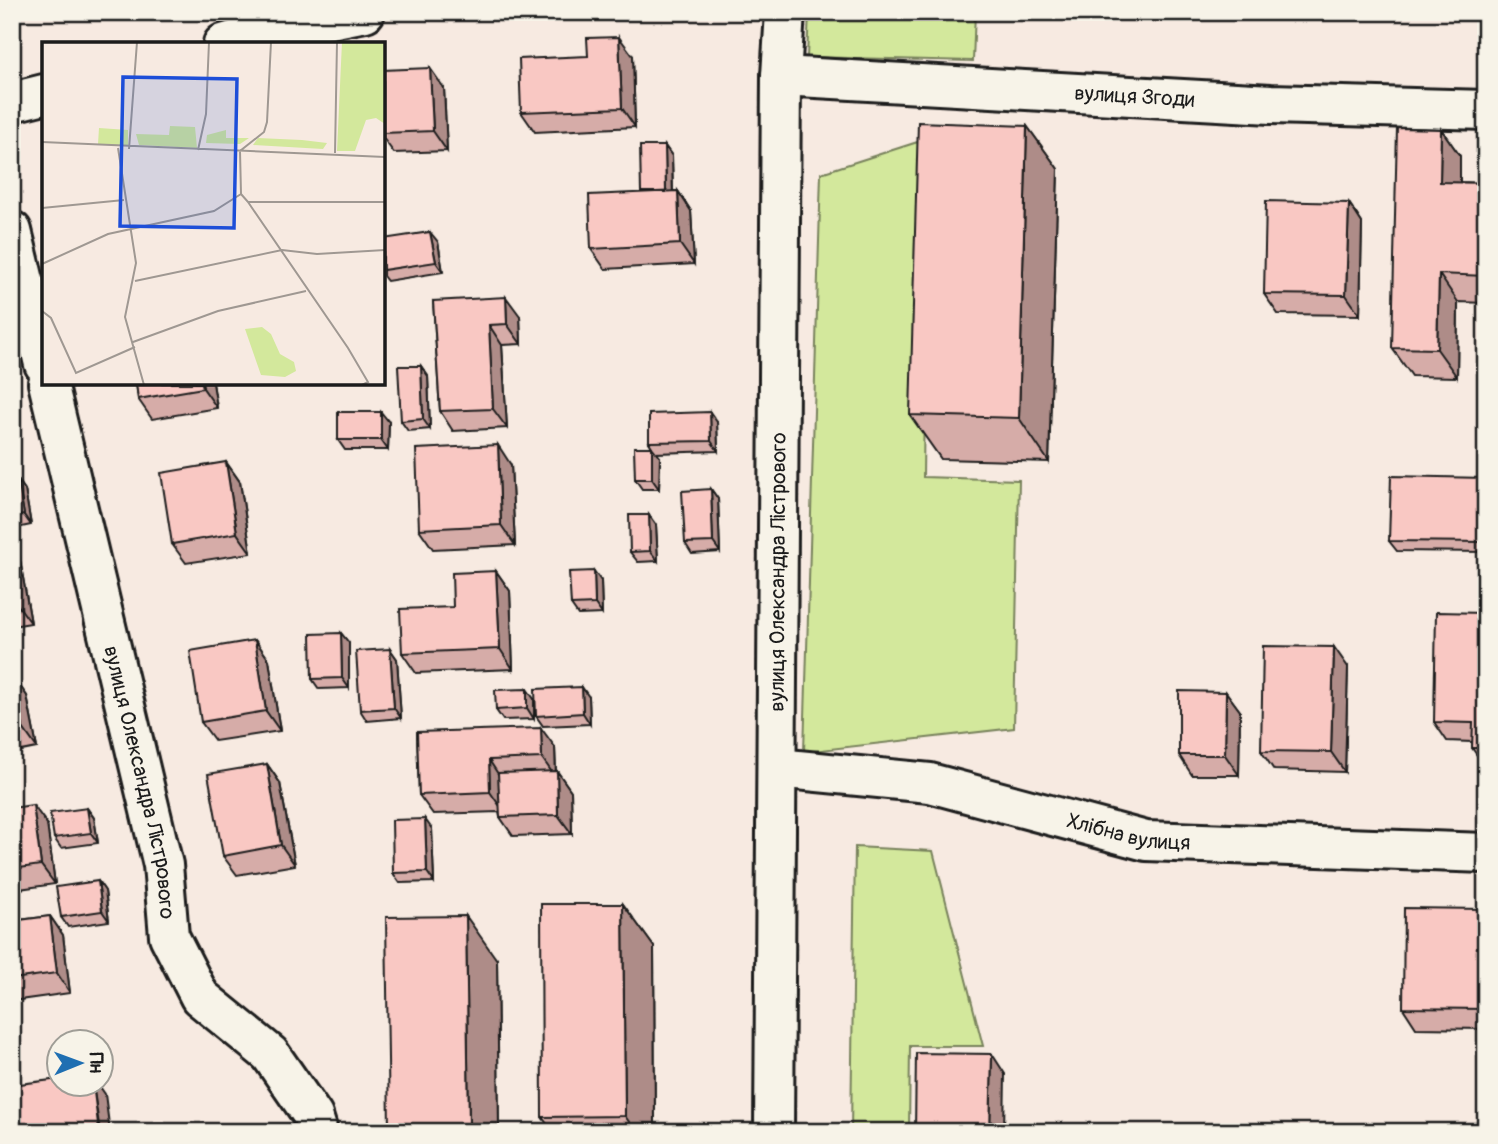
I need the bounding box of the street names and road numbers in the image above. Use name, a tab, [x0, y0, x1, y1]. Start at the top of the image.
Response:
street label: вулиця Згоди	[1074, 80, 1195, 114]
street label: вулиця Олександра Лістрового	[764, 432, 793, 712]
street label: вулиця Олександра Лістрового	[97, 643, 181, 920]
street label: Хлібна вулиця	[1064, 807, 1191, 857]

